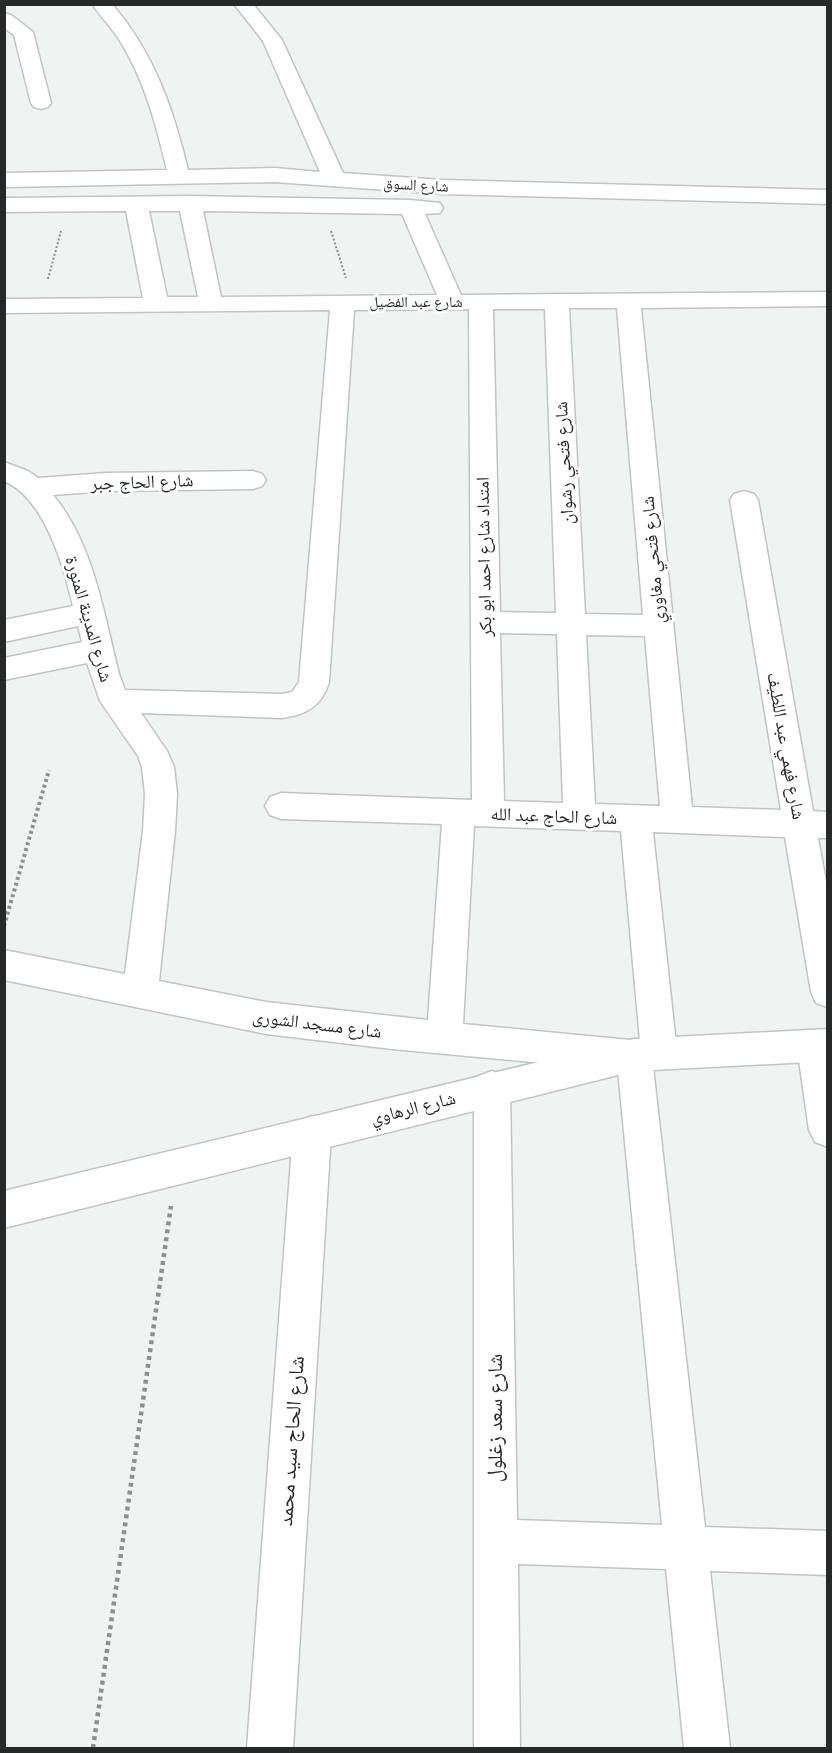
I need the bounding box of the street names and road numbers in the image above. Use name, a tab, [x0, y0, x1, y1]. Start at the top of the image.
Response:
street label: شارع السوق	[383, 174, 449, 197]
street label: شارع عبد الفضيل	[369, 293, 463, 312]
street label: شارع فتحي رشوان	[550, 401, 582, 525]
street label: شارع الحاج جبر	[89, 469, 194, 496]
street label: امتداد شارع احمد ابو بكر	[472, 477, 496, 638]
street label: شارع فتحي مغاوري	[636, 495, 673, 625]
street label: شارع المدينة المنورة	[61, 554, 117, 684]
street label: شارع فهمي عبد اللطيف	[759, 671, 810, 822]
street label: شارع الحاج عبد الله	[490, 803, 618, 830]
street label: شارع مسجد الشورى	[251, 1005, 383, 1043]
street label: شارع الرهاوي	[368, 1087, 459, 1133]
street label: شارع سعد زغلول	[483, 1354, 508, 1482]
street label: شارع الحاج سيد محمد	[273, 1355, 310, 1527]

